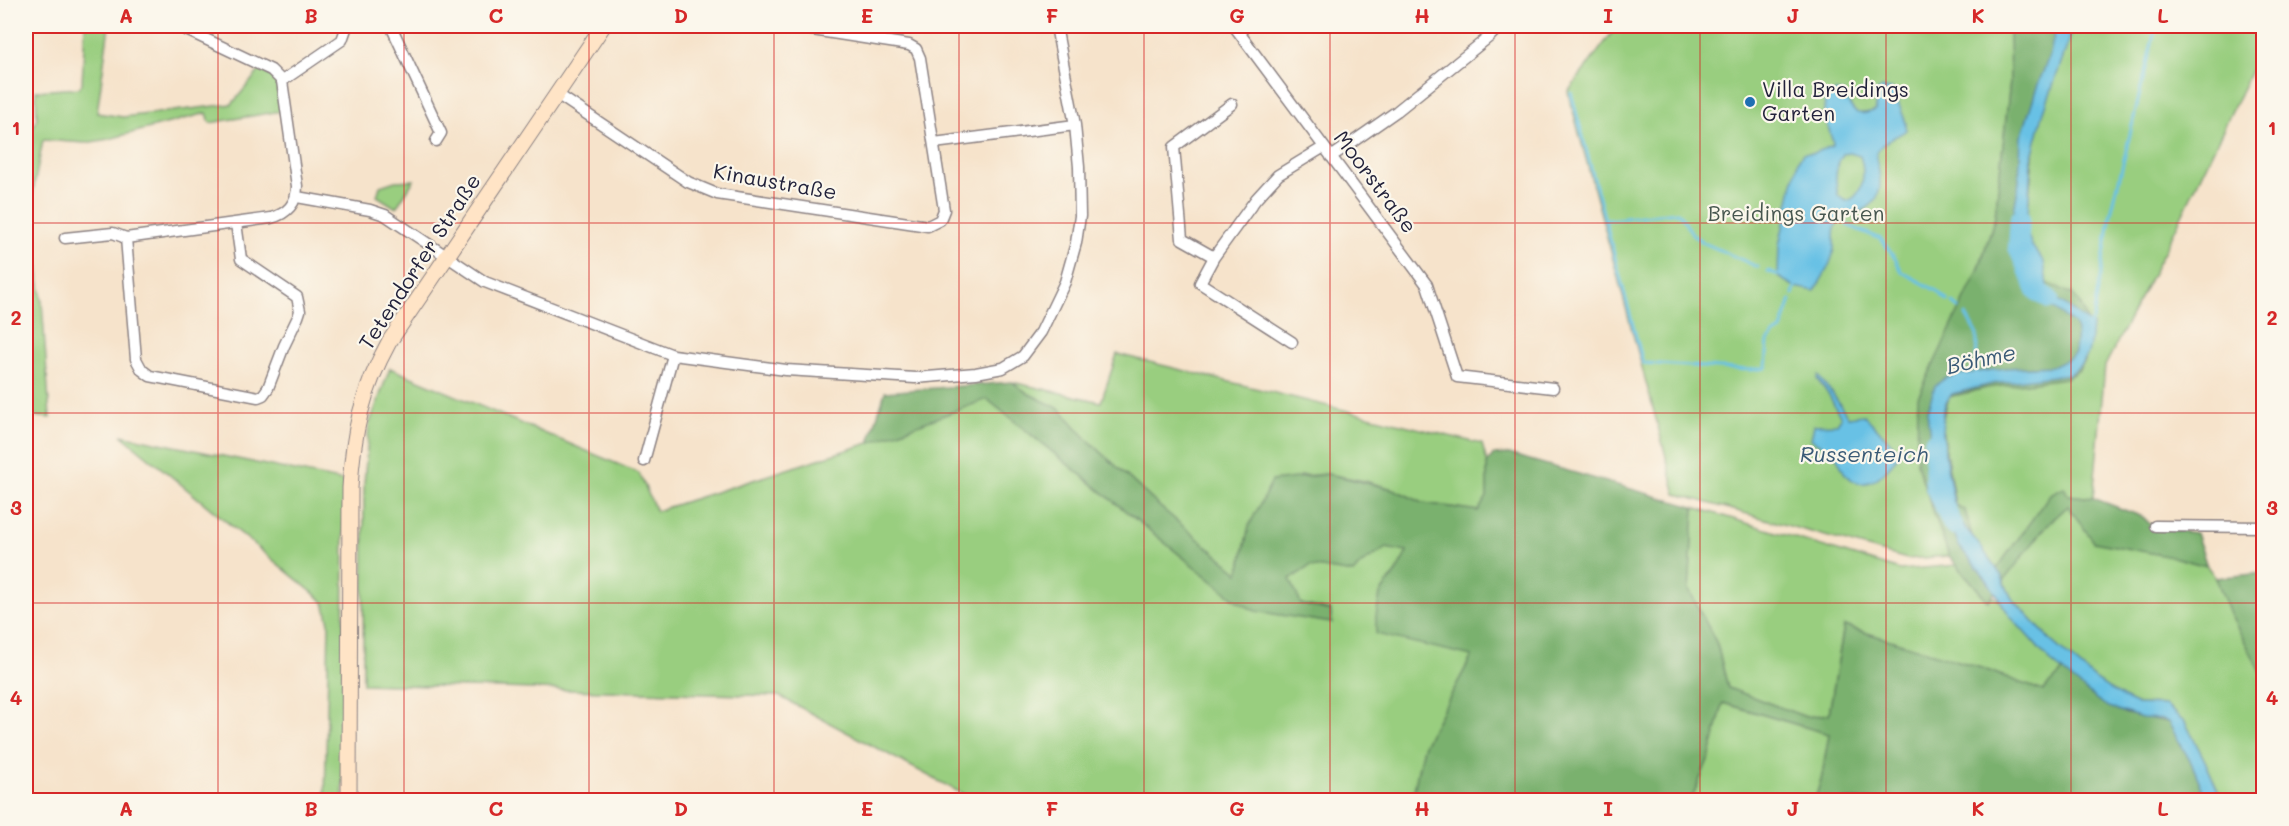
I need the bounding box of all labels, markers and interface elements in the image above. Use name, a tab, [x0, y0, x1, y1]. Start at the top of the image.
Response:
text: A	[119, 2, 133, 28]
text: B	[304, 2, 318, 28]
text: C	[489, 2, 504, 28]
text: D	[674, 2, 688, 28]
text: E	[861, 2, 873, 28]
text: F	[1046, 2, 1059, 28]
text: G	[1229, 2, 1245, 28]
text: H	[1414, 2, 1430, 28]
text: I	[1603, 2, 1613, 28]
text: J	[1786, 2, 1800, 28]
text: K	[1971, 2, 1985, 28]
text: L	[2157, 2, 2169, 28]
place label: Villa Breidings Garten	[1762, 75, 1909, 126]
marker: Villa Breidings Garten	[1743, 95, 1757, 109]
text: 1	[12, 114, 20, 140]
text: 1	[2268, 114, 2276, 140]
street label: Moorstraße	[1329, 124, 1424, 238]
street label: Kinaustraße	[711, 156, 839, 205]
street label: Tetendorfer Straße	[352, 168, 486, 354]
park label: Breidings Garten	[1708, 199, 1884, 226]
text: 2	[10, 304, 22, 330]
text: 2	[2266, 304, 2278, 330]
water label: Böhme	[1944, 337, 2018, 380]
water label: Russenteich	[1800, 439, 1928, 468]
text: 3	[10, 494, 22, 520]
text: 3	[2266, 494, 2278, 520]
text: 4	[10, 684, 23, 710]
text: 4	[2266, 684, 2279, 710]
text: A	[119, 795, 133, 821]
text: B	[304, 795, 318, 821]
text: C	[489, 795, 504, 821]
text: D	[674, 795, 688, 821]
text: E	[861, 795, 873, 821]
text: F	[1046, 795, 1059, 821]
text: G	[1229, 795, 1245, 821]
text: H	[1414, 795, 1430, 821]
text: I	[1603, 795, 1613, 821]
text: J	[1786, 795, 1800, 821]
text: K	[1971, 795, 1985, 821]
text: L	[2157, 795, 2169, 821]

